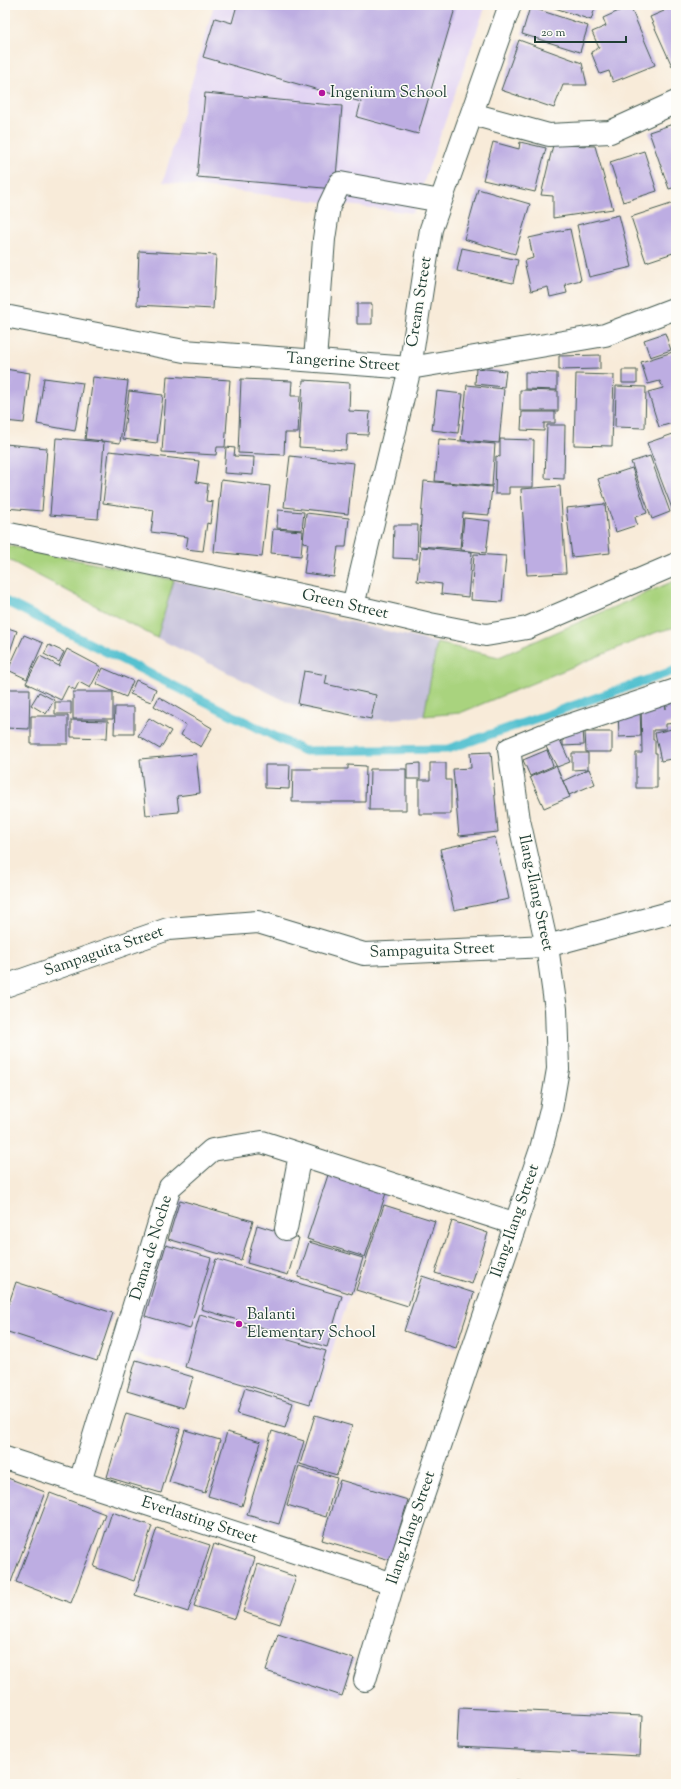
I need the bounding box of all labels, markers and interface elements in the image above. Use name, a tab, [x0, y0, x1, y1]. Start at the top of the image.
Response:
scale bar	[535, 18, 626, 44]
text: 20 m	[541, 24, 566, 42]
place label: Ingenium School	[330, 82, 448, 105]
marker: Ingenium School	[317, 88, 327, 98]
street label: Cream Street	[401, 255, 439, 349]
street label: Tangerine Street	[285, 348, 401, 378]
street label: Green Street	[299, 584, 391, 626]
street label: Ilang-Ilang Street	[511, 833, 559, 954]
street label: Sampaguita Street	[41, 921, 167, 983]
street label: Sampaguita Street	[369, 937, 495, 965]
street label: Ilang-Ilang Street	[486, 1161, 546, 1281]
street label: Dama de Noche	[125, 1193, 179, 1303]
place label: Balanti Elementary School	[247, 1304, 377, 1345]
marker: Balanti Elementary School	[234, 1319, 244, 1329]
street label: Ilang-Ilang Street	[382, 1468, 442, 1588]
street label: Everlasting Street	[138, 1491, 261, 1551]

